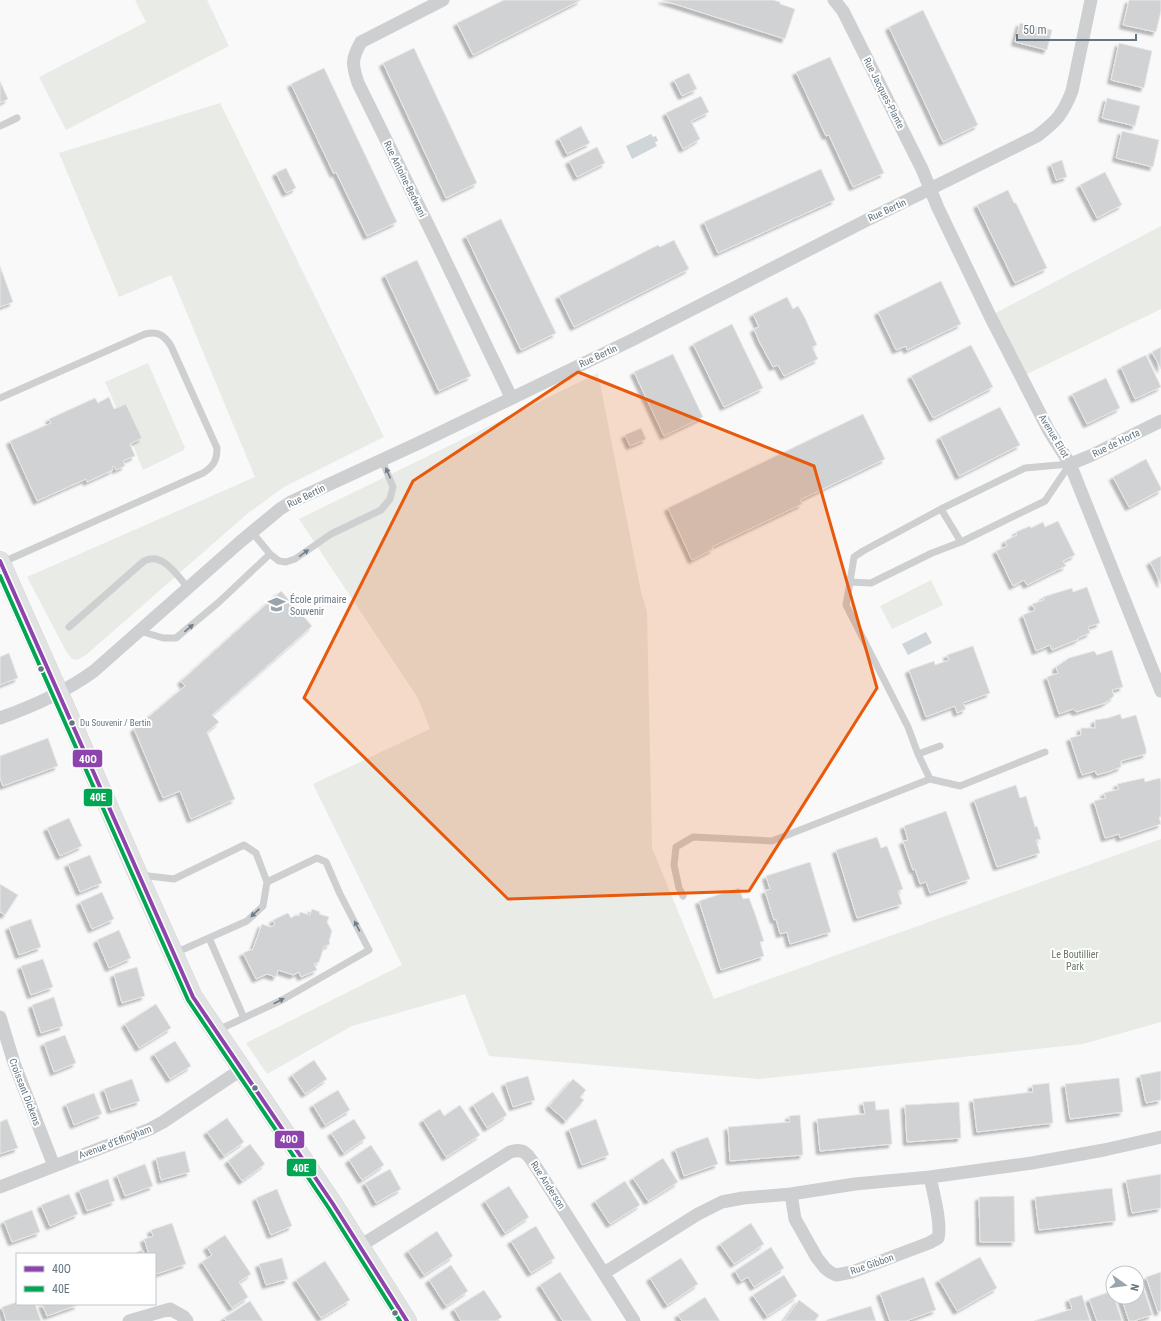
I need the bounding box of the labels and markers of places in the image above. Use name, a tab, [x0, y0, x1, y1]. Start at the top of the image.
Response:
place label: École primaire Souvenir	[290, 593, 347, 617]
school or university icon: École primaire Souvenir	[267, 595, 287, 615]
unlabelled marker	[36, 664, 46, 674]
marker: Du Souvenir / Bertin	[67, 718, 77, 728]
place label: Du Souvenir / Bertin	[80, 718, 151, 728]
unlabelled marker	[250, 1083, 260, 1093]
unlabelled marker	[390, 1308, 400, 1318]

